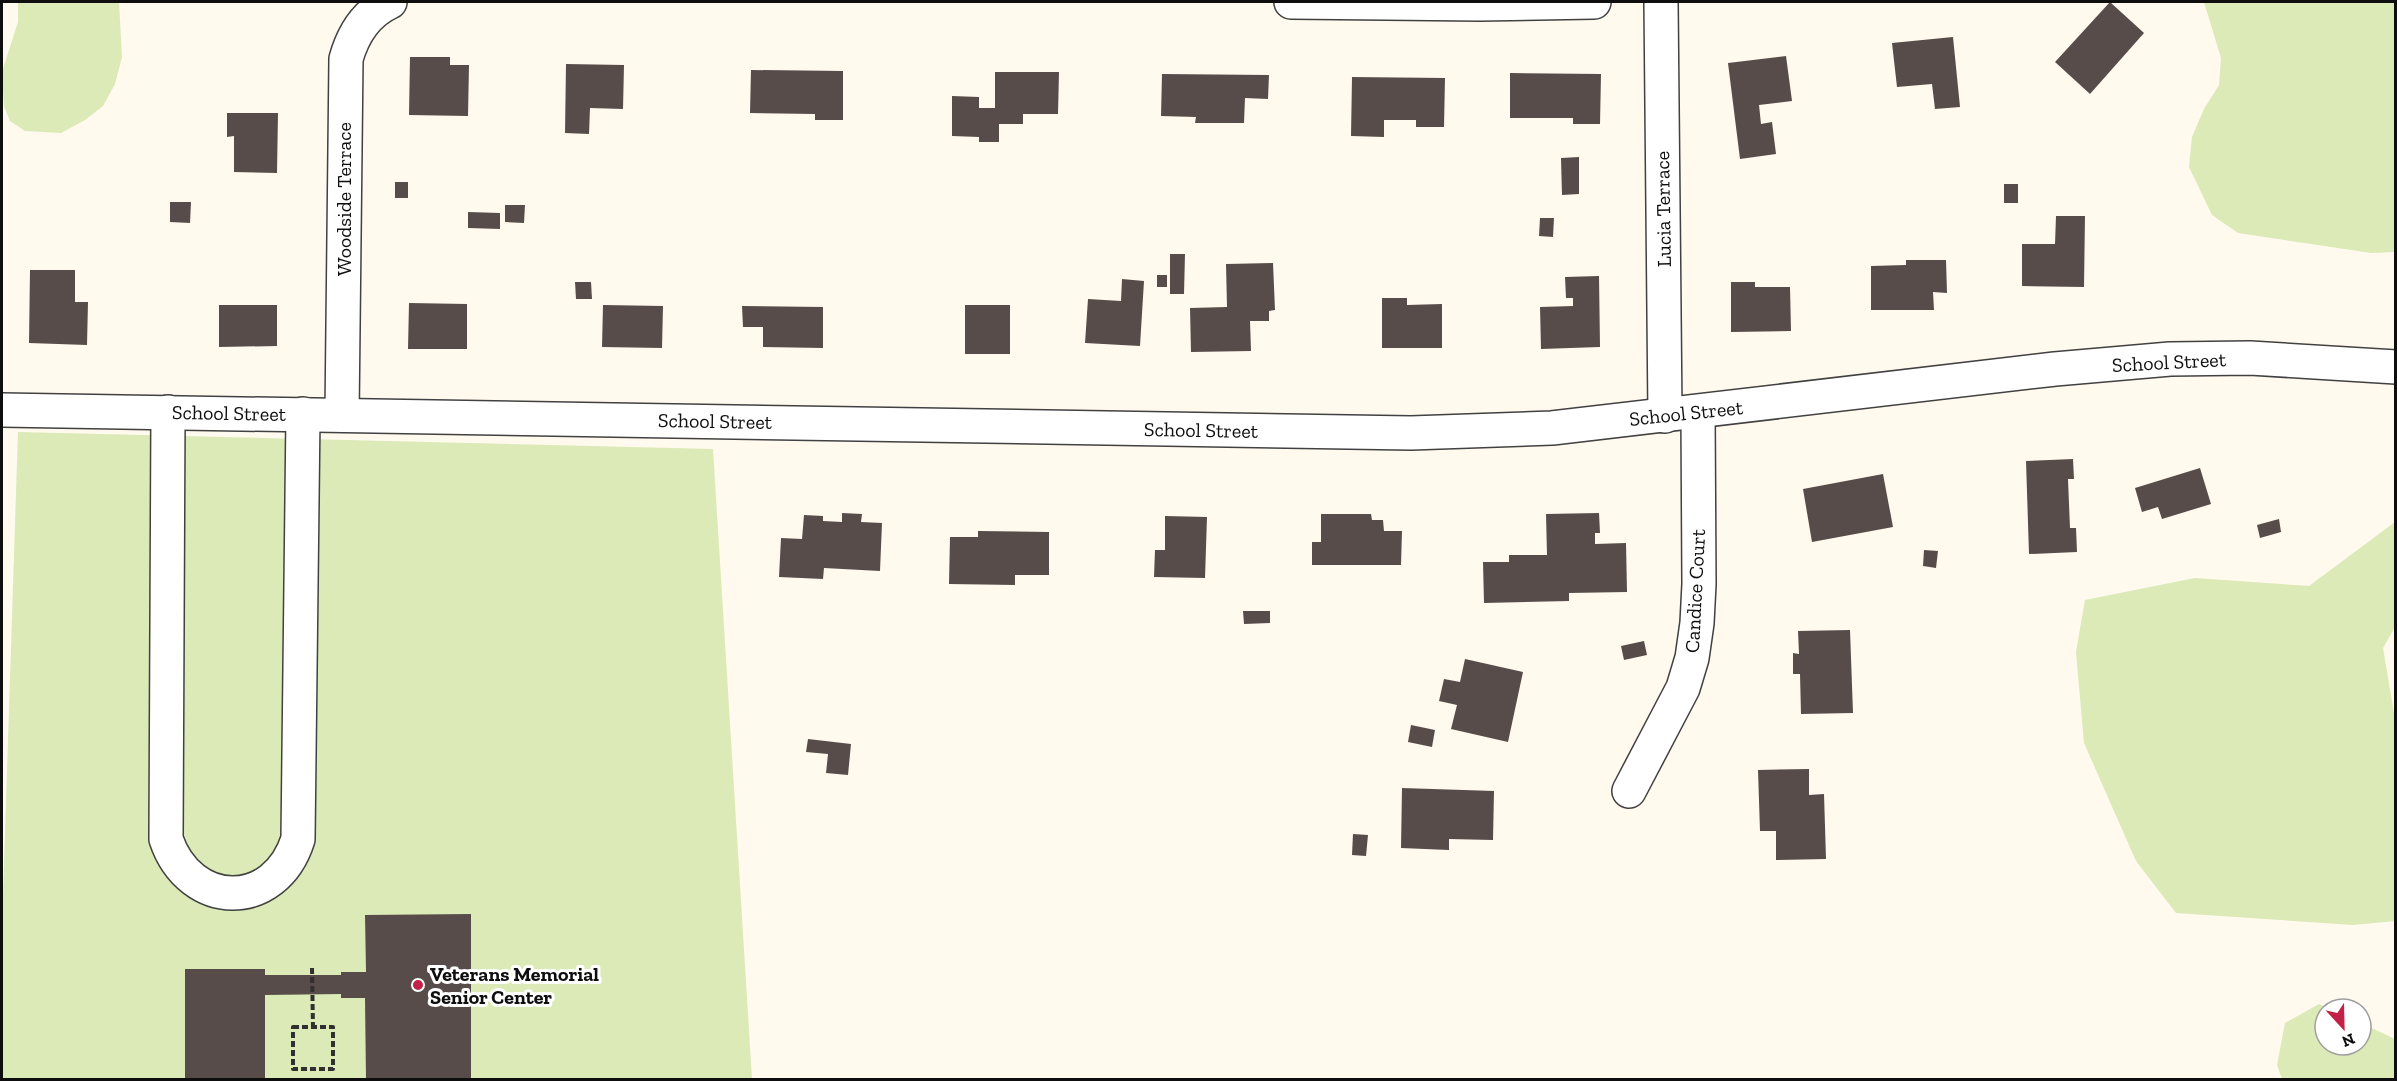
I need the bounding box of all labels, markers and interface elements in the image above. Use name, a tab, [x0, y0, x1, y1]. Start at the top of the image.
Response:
street label: Woodside Terrace	[332, 122, 356, 276]
street label: Lucia Terrace	[1650, 151, 1676, 267]
street label: School Street	[2111, 347, 2227, 377]
street label: School Street	[1628, 395, 1745, 431]
street label: School Street	[172, 400, 287, 426]
street label: School Street	[658, 408, 773, 434]
street label: School Street	[1144, 417, 1259, 443]
street label: Candice Court	[1680, 528, 1710, 654]
place label: Veterans Memorial Senior Center	[430, 962, 599, 1009]
marker: Veterans Memorial Senior Center	[411, 978, 425, 992]
north arrow	[2313, 997, 2373, 1057]
text: N	[2339, 1029, 2358, 1052]

